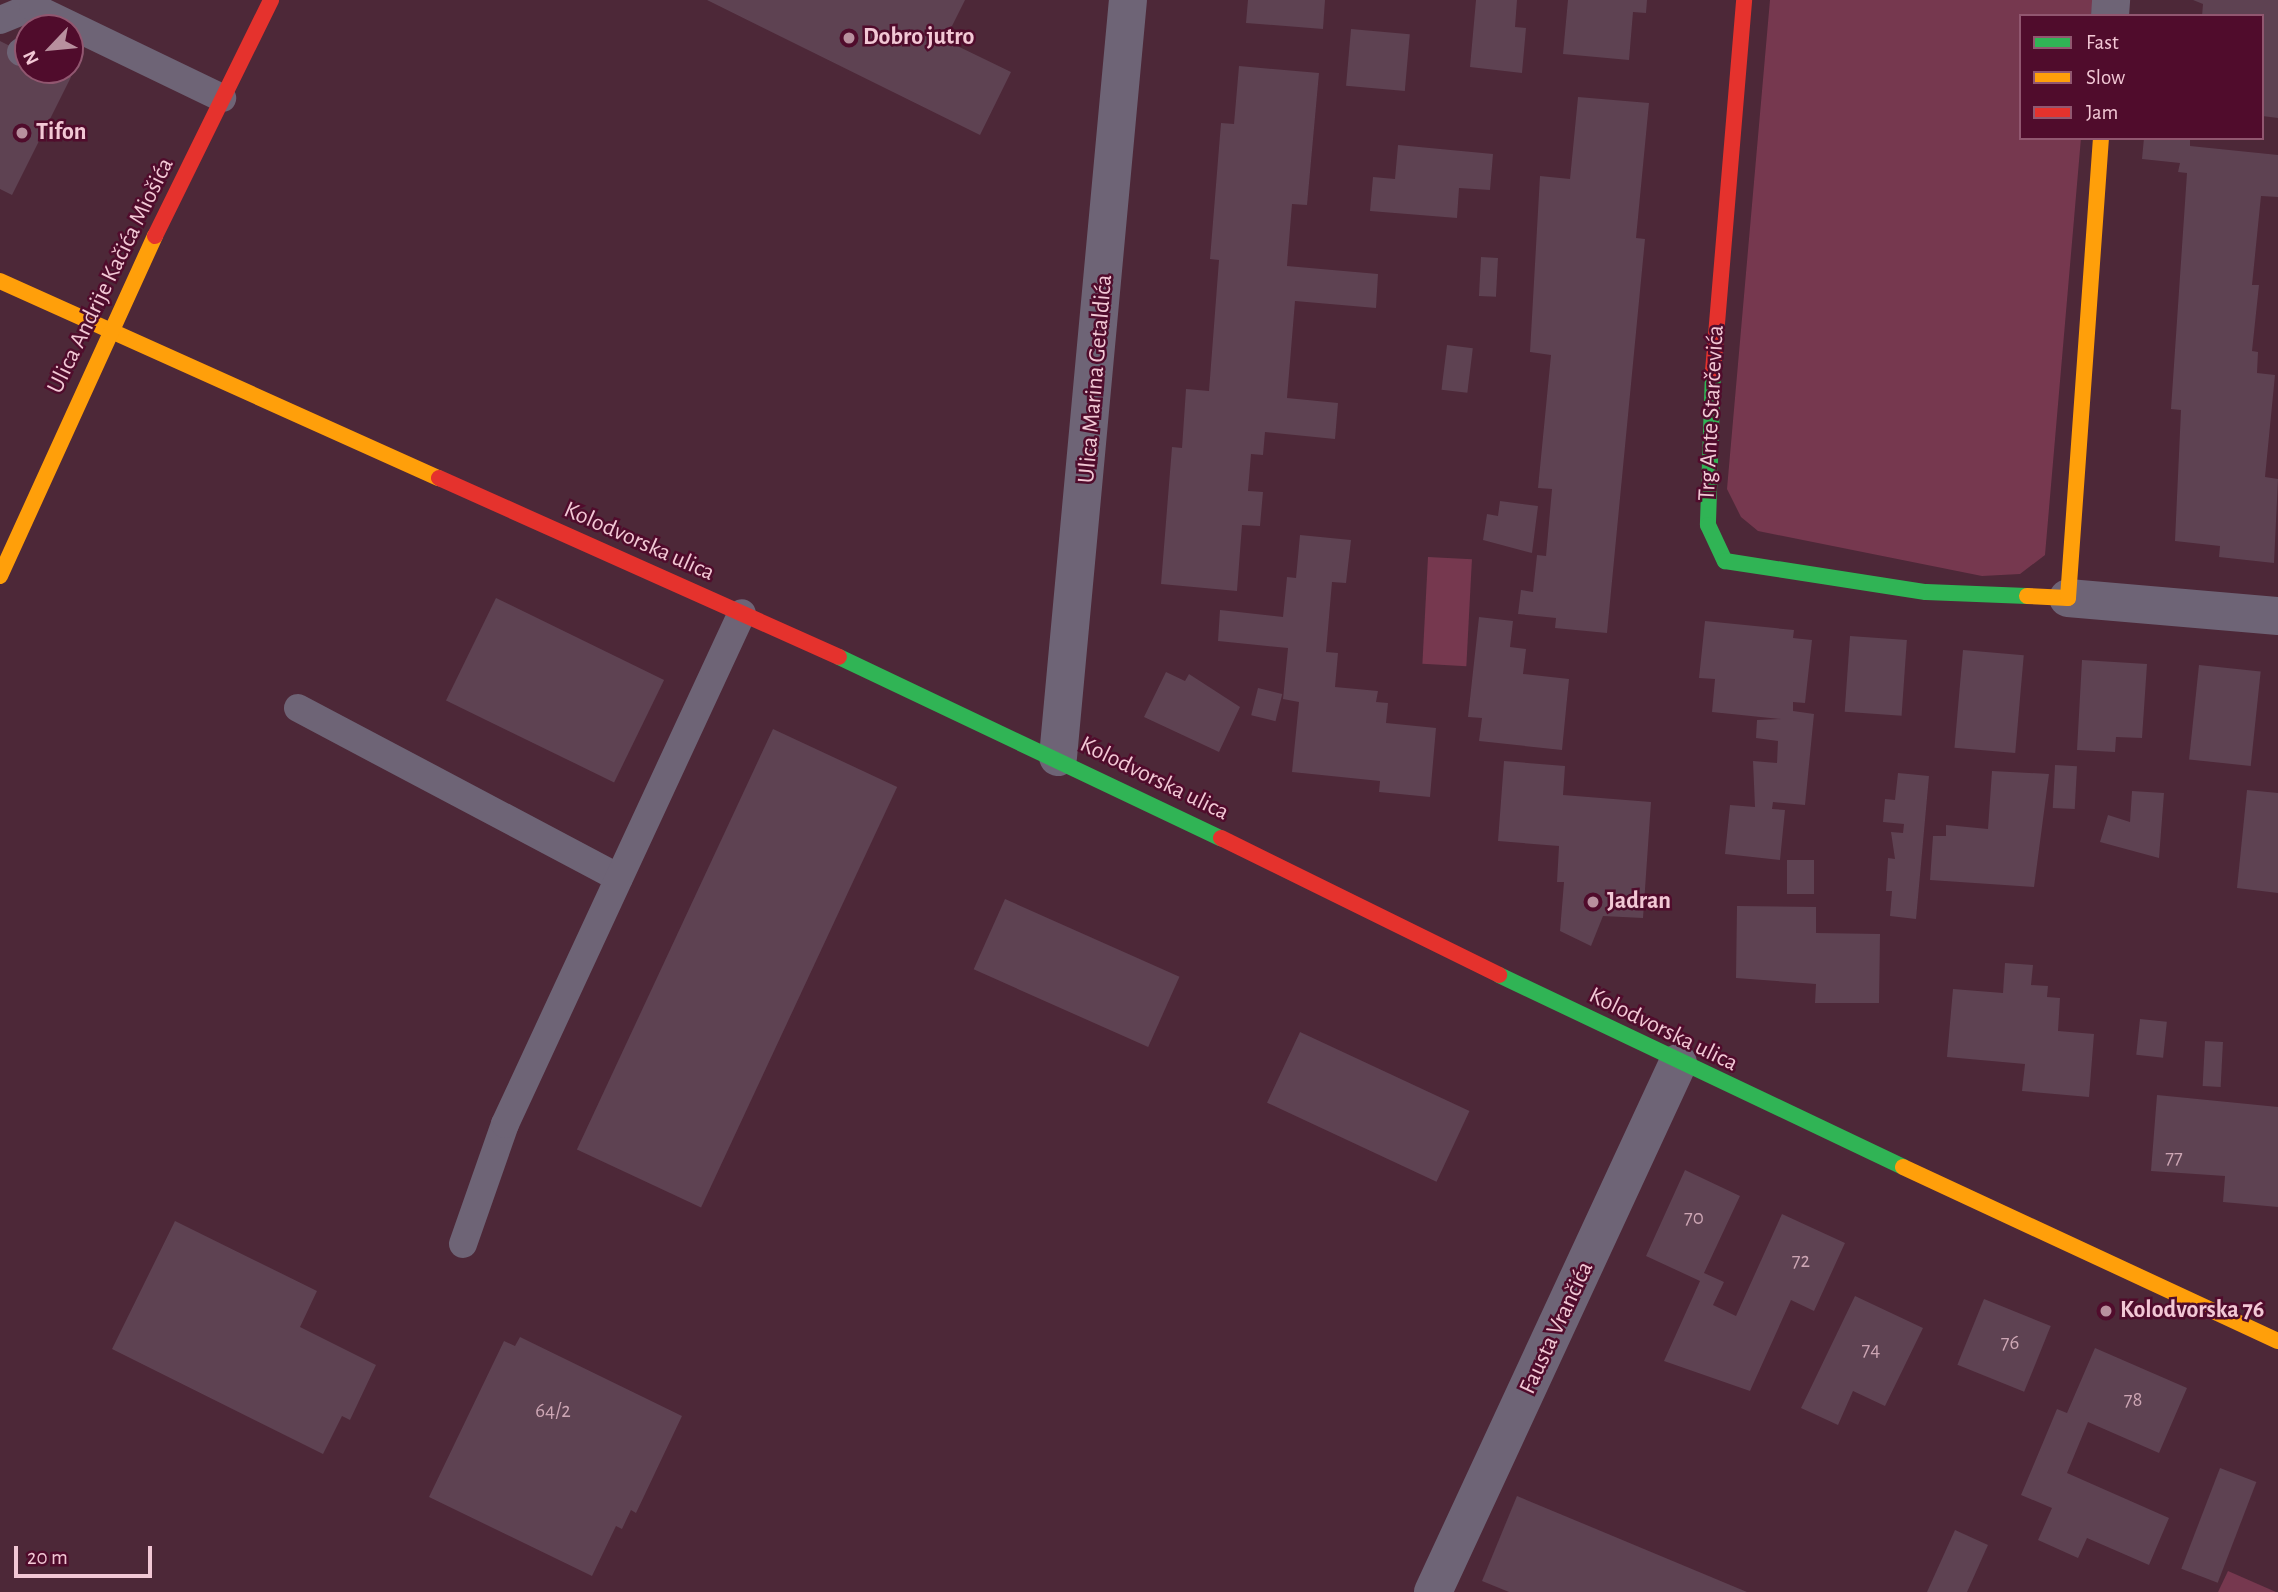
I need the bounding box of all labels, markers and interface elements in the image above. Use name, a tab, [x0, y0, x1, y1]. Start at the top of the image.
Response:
north arrow	[14, 14, 84, 84]
legend	[2019, 14, 2264, 140]
place label: Dobro jutro	[863, 24, 974, 52]
marker: Dobro jutro	[841, 30, 857, 46]
text: Fast	[2086, 32, 2119, 53]
text: N	[20, 47, 43, 68]
text: Slow	[2086, 67, 2125, 88]
text: Jam	[2086, 102, 2118, 123]
place label: Tifon	[36, 119, 86, 147]
marker: Tifon	[14, 125, 30, 141]
street label: Ulica Andrije Kačića Miošića	[41, 153, 181, 399]
street label: Ulica Marina Getaldića	[1073, 273, 1119, 485]
street label: Trg Ante Starčevića	[1693, 324, 1731, 502]
street label: Kolodvorska ulica	[559, 496, 719, 588]
street label: Kolodvorska ulica	[1075, 731, 1233, 827]
place label: Jadran	[1607, 888, 1671, 916]
marker: Jadran	[1585, 894, 1601, 910]
street label: Kolodvorska ulica	[1584, 982, 1742, 1078]
house number: 77	[2165, 1145, 2183, 1171]
house number: 70	[1684, 1205, 1704, 1231]
house number: 72	[1792, 1248, 1810, 1274]
street label: Fausta Vrančića	[1514, 1257, 1600, 1399]
place label: Kolodvorska 76	[2120, 1297, 2264, 1325]
marker: Kolodvorska 76	[2098, 1303, 2114, 1319]
house number: 76	[2001, 1330, 2019, 1356]
house number: 74	[1862, 1337, 1880, 1363]
house number: 78	[2124, 1387, 2142, 1413]
house number: 64/2	[535, 1398, 571, 1424]
scale bar	[18, 1532, 156, 1576]
text: 20 m	[27, 1547, 68, 1568]

